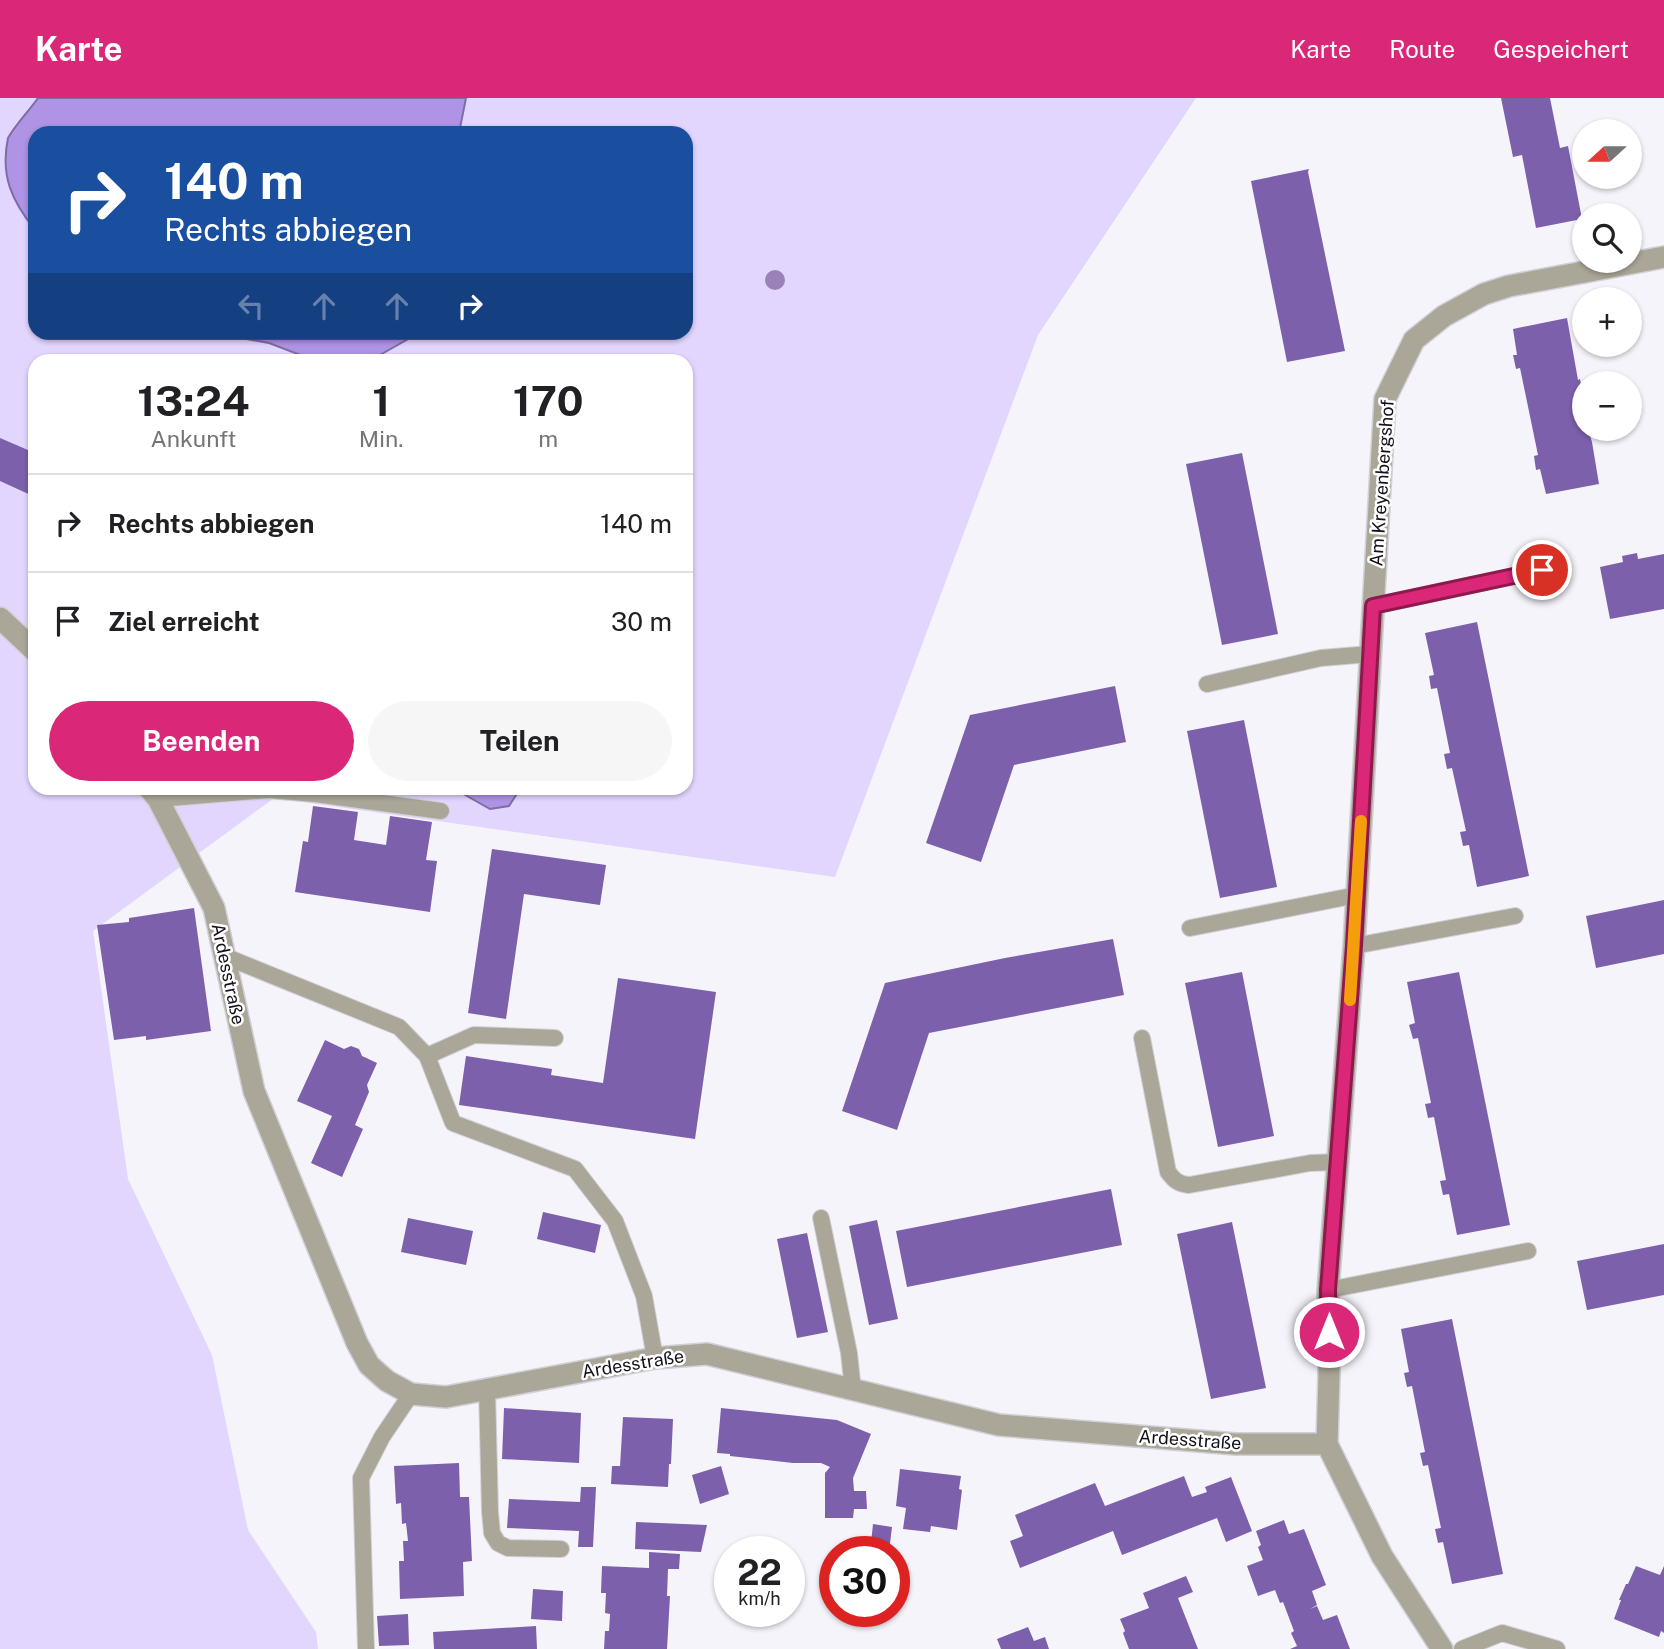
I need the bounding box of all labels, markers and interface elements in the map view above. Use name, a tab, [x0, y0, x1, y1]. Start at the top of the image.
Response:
text: Karte	[35, 30, 123, 68]
text: Karte	[1290, 35, 1351, 63]
text: Route	[1389, 35, 1455, 63]
text: Gespeichert	[1493, 35, 1629, 63]
north arrow	[1572, 119, 1642, 189]
map controls	[1572, 119, 1642, 441]
text: 140 m	[164, 152, 304, 210]
icon: right	[49, 154, 140, 245]
button: search	[1572, 203, 1642, 273]
text: Rechts abbiegen	[164, 211, 412, 248]
icon: left	[232, 287, 270, 325]
icon: ahead	[305, 287, 343, 325]
icon: ahead	[378, 287, 416, 325]
icon: right	[451, 287, 489, 325]
button: +	[1572, 287, 1642, 357]
button: −	[1572, 371, 1642, 441]
text: 13:24	[137, 376, 250, 425]
text: 1	[372, 376, 390, 425]
text: 170	[513, 376, 584, 425]
street label: Am Kreyenbergshof	[1365, 399, 1398, 567]
text: Ankunft	[150, 425, 236, 452]
text: Min.	[359, 425, 403, 452]
text: m	[538, 425, 558, 452]
icon: right	[49, 504, 87, 542]
text: Rechts abbiegen	[108, 508, 314, 539]
text: 140 m	[600, 508, 672, 539]
pin	[1512, 540, 1572, 600]
icon: arrive	[1523, 551, 1561, 589]
icon: arrive	[49, 602, 87, 640]
text: Ziel erreicht	[108, 606, 260, 637]
text: 30 m	[611, 606, 672, 637]
button: Beenden	[49, 701, 354, 781]
button: Teilen	[368, 701, 672, 781]
street label: Ardesstraße	[208, 921, 249, 1026]
position arrow	[1292, 1295, 1366, 1369]
street label: Ardesstraße	[580, 1345, 685, 1382]
street label: Ardesstraße	[1138, 1425, 1242, 1454]
speed limit sign: 30	[819, 1536, 910, 1627]
text: 22	[737, 1552, 782, 1593]
text: km/h	[738, 1588, 781, 1609]

